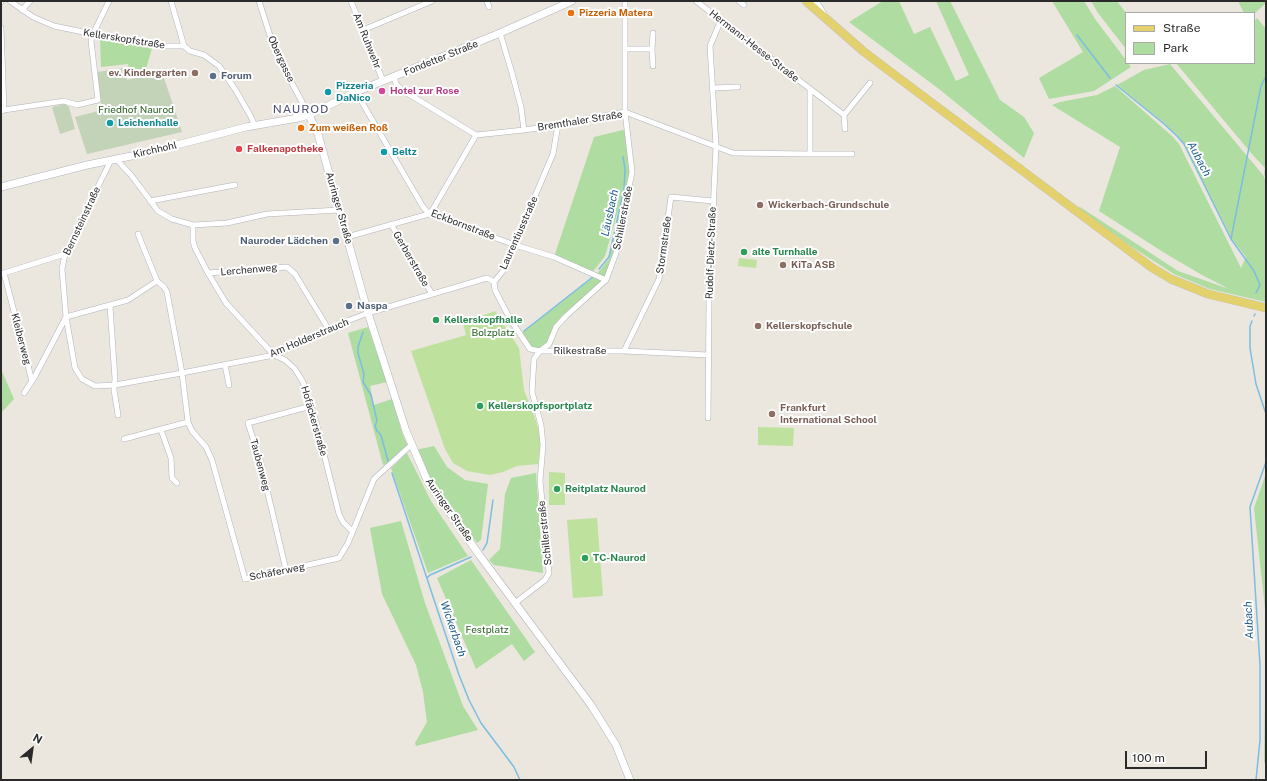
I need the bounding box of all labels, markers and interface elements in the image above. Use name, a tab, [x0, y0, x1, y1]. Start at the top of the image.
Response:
place label: Pizzeria Matera	[579, 7, 653, 19]
street label: Hermann-Hesse-Straße	[707, 7, 801, 85]
marker: Pizzeria Matera	[566, 8, 576, 18]
street label: Am Ruhwehr	[350, 11, 384, 71]
legend	[1125, 12, 1255, 64]
text: Straße	[1163, 21, 1200, 35]
street label: Kellerskopfstraße	[82, 27, 166, 51]
street label: Obergasse	[265, 34, 297, 84]
street label: Fondetter Straße	[402, 38, 480, 78]
text: Park	[1163, 41, 1189, 55]
place label: ev. Kindergarten	[108, 67, 187, 79]
marker: ev. Kindergarten	[190, 68, 200, 78]
place label: Forum	[221, 70, 252, 82]
marker: Forum	[208, 71, 218, 81]
place label: Pizzeria DaNico	[336, 80, 373, 104]
place label: Hotel zur Rose	[390, 85, 459, 97]
marker: Hotel zur Rose	[377, 86, 387, 96]
marker: Pizzeria DaNico	[323, 87, 333, 97]
district label: NAUROD	[273, 102, 329, 116]
park label: Friedhof Naurod	[98, 104, 174, 116]
street label: Bremthaler Straße	[537, 108, 623, 134]
place label: Leichenhalle	[118, 117, 179, 129]
marker: Leichenhalle	[105, 118, 115, 128]
place label: Zum weißen Roß	[309, 122, 388, 134]
marker: Zum weißen Roß	[296, 123, 306, 133]
street label: Kirchhohl	[132, 139, 178, 161]
water label: Aubach	[1184, 139, 1214, 179]
place label: Falkenapotheke	[247, 143, 324, 155]
marker: Falkenapotheke	[234, 144, 244, 154]
place label: Beltz	[392, 146, 417, 158]
marker: Beltz	[379, 147, 389, 157]
street label: Auringer Straße	[323, 171, 355, 245]
street label: Bernsteinstraße	[61, 185, 103, 257]
street label: Schillerstraße	[611, 185, 635, 251]
water label: Läusbach	[599, 188, 621, 238]
street label: Laurentiusstraße	[497, 195, 541, 271]
place label: Wickerbach-Grundschule	[768, 199, 889, 211]
marker: Wickerbach-Grundschule	[755, 200, 765, 210]
street label: Eckbornstraße	[429, 207, 497, 243]
street label: Rudolf-Dietz-Straße	[703, 207, 719, 299]
street label: Stormstraße	[654, 215, 674, 275]
street label: Gerberstraße	[390, 229, 432, 289]
place label: Nauroder Lädchen	[240, 235, 328, 247]
marker: Nauroder Lädchen	[331, 236, 341, 246]
place label: alte Turnhalle	[752, 246, 818, 258]
marker: alte Turnhalle	[739, 247, 749, 257]
place label: KiTa ASB	[791, 259, 835, 271]
marker: KiTa ASB	[778, 260, 788, 270]
street label: Lerchenweg	[220, 262, 278, 278]
place label: Naspa	[357, 300, 387, 312]
marker: Naspa	[344, 301, 354, 311]
street label: Kleiberweg	[8, 312, 34, 366]
place label: Kellerskopfhalle	[444, 314, 522, 326]
marker: Kellerskopfhalle	[431, 315, 441, 325]
street label: Am Holderstrauch	[268, 316, 350, 360]
place label: Kellerskopfschule	[766, 320, 852, 332]
marker: Kellerskopfschule	[753, 321, 763, 331]
park label: Bolzplatz	[471, 327, 515, 339]
street label: Rilkestraße	[554, 345, 606, 357]
street label: Hofäckerstraße	[298, 384, 330, 458]
place label: Kellerskopfsportplatz	[488, 400, 592, 412]
marker: Kellerskopfsportplatz	[475, 401, 485, 411]
place label: Frankfurt International School	[780, 402, 877, 426]
marker: Frankfurt International School	[767, 409, 777, 419]
street label: Taubenweg	[247, 438, 273, 492]
street label: Auringer Straße	[423, 476, 475, 544]
place label: Reitplatz Naurod	[565, 483, 646, 495]
marker: Reitplatz Naurod	[552, 484, 562, 494]
street label: Schillerstraße	[536, 500, 554, 566]
place label: TC-Naurod	[593, 552, 646, 564]
marker: TC-Naurod	[580, 553, 590, 563]
street label: Schäferweg	[248, 561, 306, 583]
water label: Wickerbach	[437, 599, 469, 659]
water label: Aubach	[1241, 601, 1257, 639]
park label: Festplatz	[465, 624, 509, 636]
north arrow	[12, 729, 52, 769]
text: N	[31, 731, 44, 746]
scale bar	[1127, 743, 1209, 769]
text: 100 m	[1132, 751, 1165, 765]

